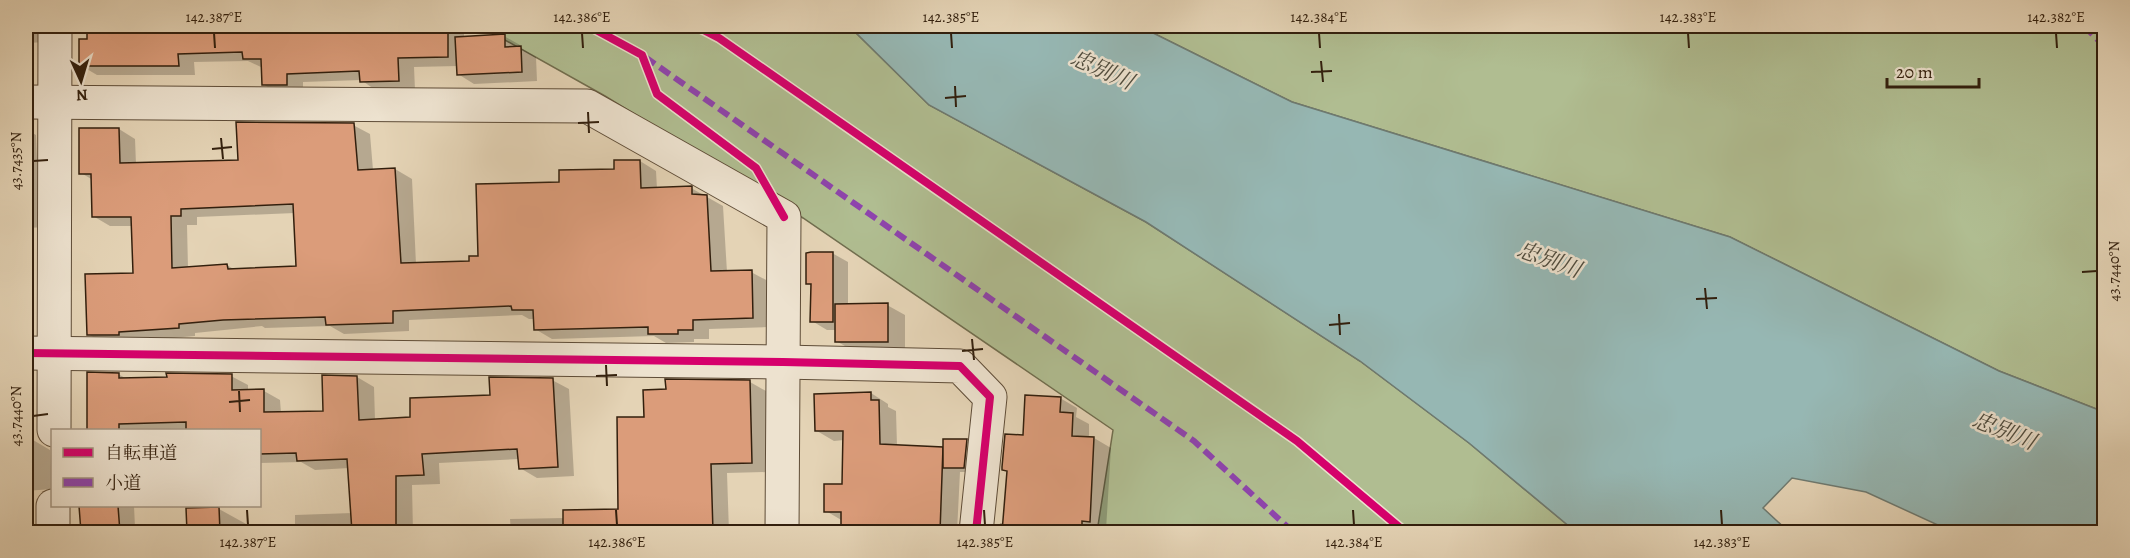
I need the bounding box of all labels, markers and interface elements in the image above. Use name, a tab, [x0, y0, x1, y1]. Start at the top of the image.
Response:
text: 142.387°E	[186, 7, 242, 27]
text: 142.386°E	[553, 7, 611, 27]
text: 142.385°E	[923, 7, 980, 27]
text: 142.384°E	[1290, 7, 1348, 27]
text: 142.383°E	[1660, 7, 1716, 27]
text: 142.382°E	[2027, 7, 2085, 27]
water label: 忠別川	[1066, 43, 1140, 98]
north arrow	[51, 51, 111, 111]
scale bar	[1887, 51, 1978, 89]
text: 20 m	[1896, 60, 1933, 84]
text: N	[75, 84, 89, 106]
text: 43.7435°N	[6, 131, 26, 190]
water label: 忠別川	[1513, 235, 1587, 286]
text: 43.7440°N	[2104, 240, 2124, 301]
text: 43.7440°N	[6, 385, 26, 446]
water label: 忠別川	[1968, 405, 2042, 458]
legend	[51, 429, 261, 507]
text: 自転車道	[105, 441, 177, 465]
text: 小道	[105, 471, 141, 495]
text: 142.387°E	[220, 532, 276, 552]
text: 142.386°E	[588, 532, 646, 552]
text: 142.385°E	[957, 532, 1014, 552]
text: 142.384°E	[1325, 532, 1383, 552]
text: 142.383°E	[1694, 532, 1750, 552]

